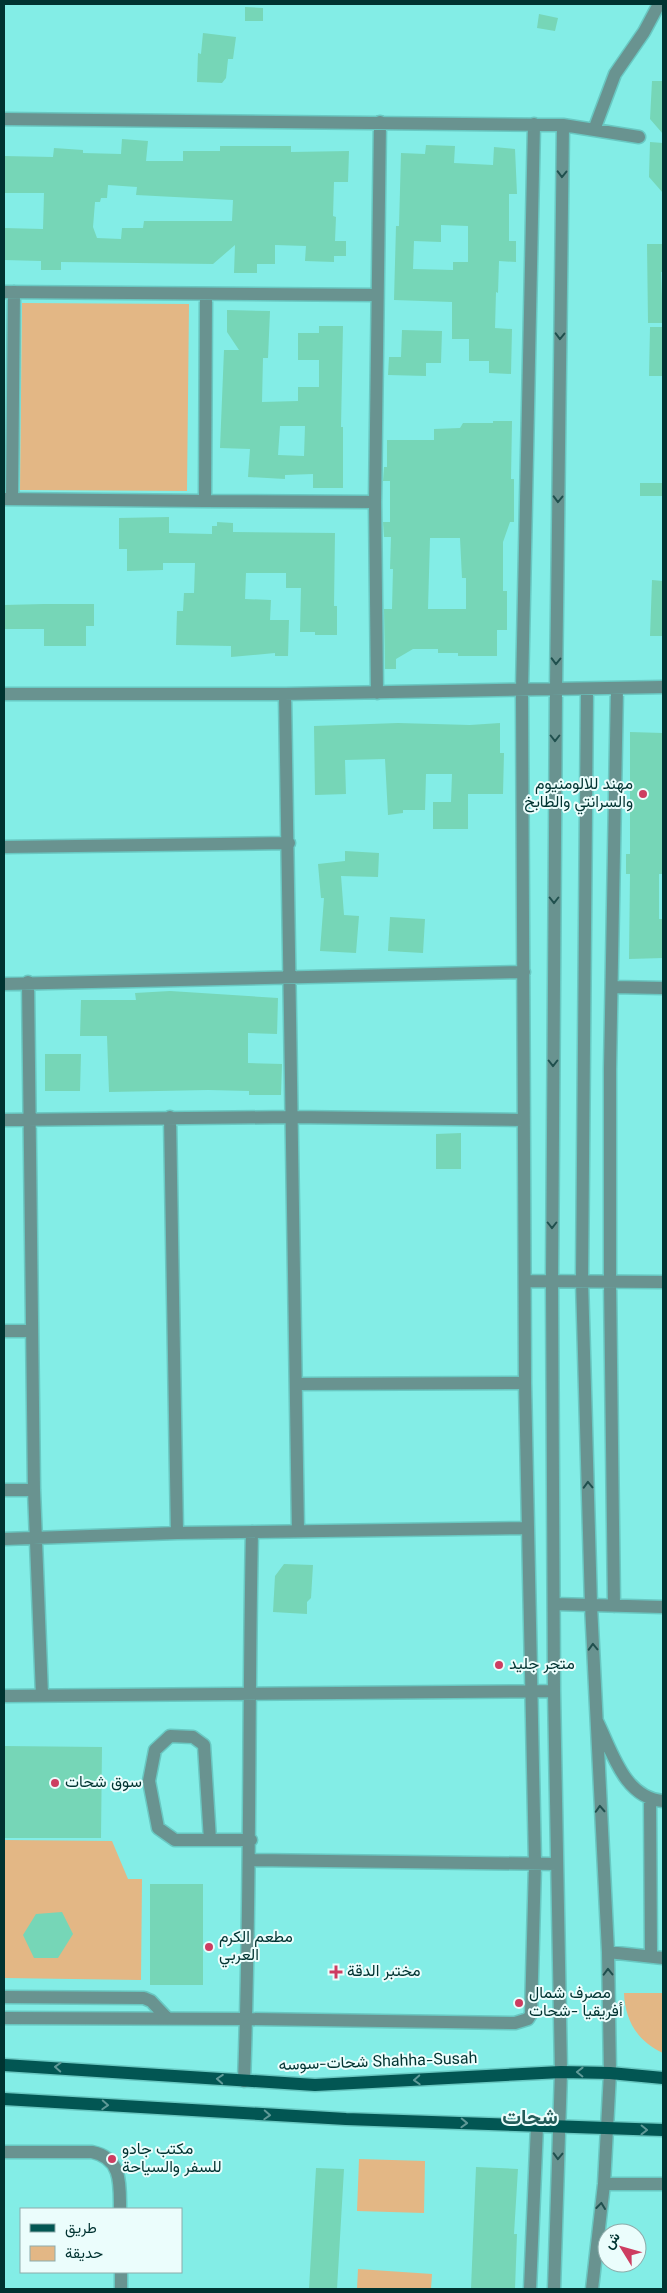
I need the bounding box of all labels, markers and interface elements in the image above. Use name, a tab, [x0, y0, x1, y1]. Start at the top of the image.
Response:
one-way arrow	[557, 170, 567, 178]
one-way arrow	[555, 332, 565, 340]
one-way arrow	[553, 495, 563, 503]
one-way arrow	[551, 658, 561, 665]
one-way arrow	[550, 734, 560, 742]
place label: مهند للالومنيوم والسرانتي والطابخ	[524, 773, 633, 816]
marker: مهند للالومنيوم والسرانتي والطابخ	[637, 788, 649, 800]
one-way arrow	[549, 897, 559, 905]
one-way arrow	[548, 1060, 558, 1067]
one-way arrow	[547, 1222, 557, 1230]
one-way arrow	[583, 1480, 593, 1488]
one-way arrow	[588, 1643, 598, 1650]
place label: متجر جليد	[509, 1653, 575, 1678]
marker: متجر جليد	[493, 1659, 505, 1671]
place label: سوق شحات	[65, 1771, 142, 1796]
marker: سوق شحات	[49, 1777, 61, 1789]
one-way arrow	[594, 1805, 605, 1813]
place label: مطعم الكرم العربي	[219, 1926, 293, 1969]
marker: مطعم الكرم العربي	[203, 1941, 215, 1953]
place label: مختبر الدقة	[347, 1960, 421, 1985]
marker: مختبر الدقة	[329, 1965, 343, 1979]
one-way arrow	[603, 1967, 613, 1975]
place label: مصرف شمال أفريقيا -شحات	[529, 1982, 623, 2025]
marker: مصرف شمال أفريقيا -شحات	[513, 1997, 525, 2009]
street label: شحات-سوسه Shahha-Susah	[278, 2047, 478, 2079]
one-way arrow	[54, 2062, 62, 2073]
one-way arrow	[575, 2067, 583, 2078]
one-way arrow	[216, 2074, 224, 2085]
one-way arrow	[413, 2075, 421, 2086]
one-way arrow	[101, 2100, 109, 2111]
district label: شحات	[502, 2102, 558, 2135]
one-way arrow	[263, 2109, 271, 2120]
one-way arrow	[461, 2118, 469, 2129]
one-way arrow	[640, 2124, 648, 2135]
place label: مكتب جادو للسفر والسياحة	[122, 2138, 222, 2181]
one-way arrow	[552, 2152, 563, 2160]
marker: مكتب جادو للسفر والسياحة	[106, 2153, 118, 2165]
one-way arrow	[596, 2202, 606, 2210]
legend	[20, 2208, 182, 2273]
text: طريق	[65, 2218, 97, 2241]
north arrow	[597, 2223, 647, 2273]
text: ش	[599, 2228, 627, 2255]
text: حديقة	[65, 2243, 103, 2266]

